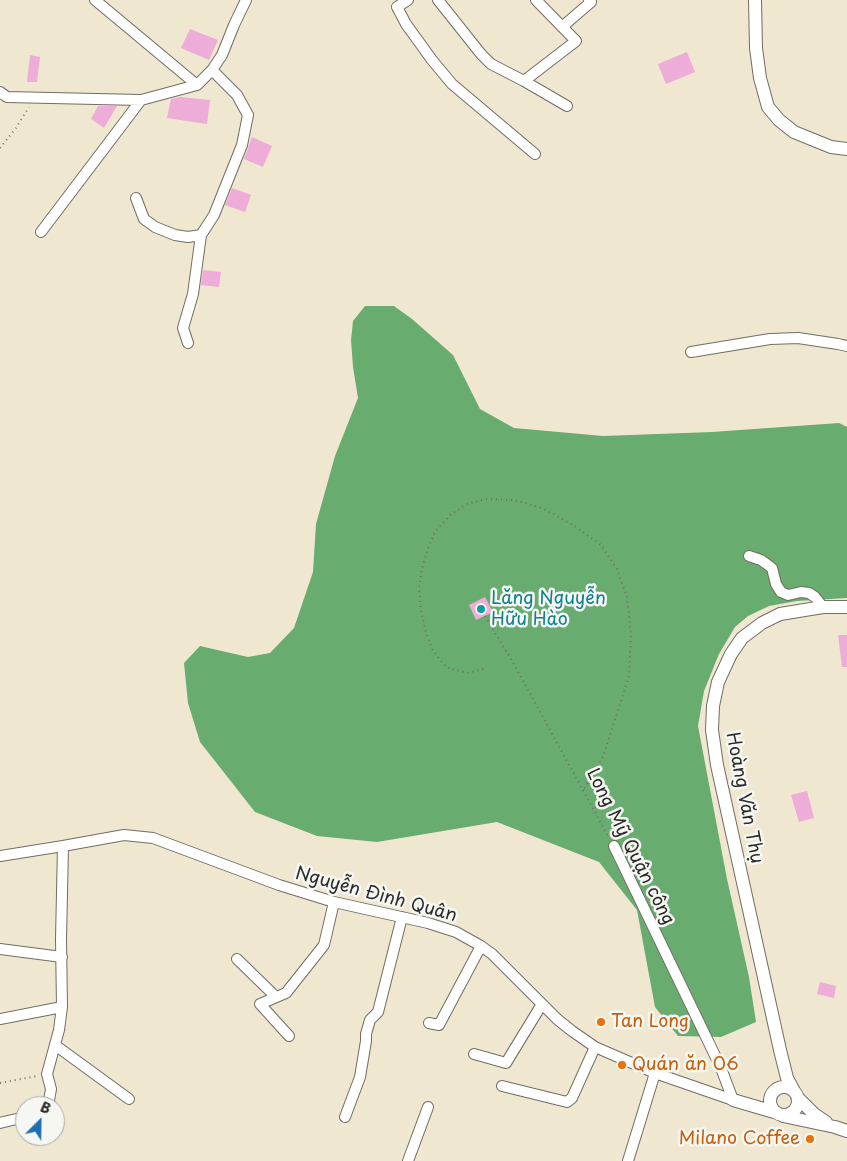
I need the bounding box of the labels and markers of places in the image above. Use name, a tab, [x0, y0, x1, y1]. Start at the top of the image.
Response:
place label: Lăng Nguyễn Hữu Hào	[491, 588, 606, 630]
marker: Lăng Nguyễn Hữu Hào	[475, 603, 487, 615]
place label: Tan Long	[611, 1011, 689, 1033]
marker: Tan Long	[595, 1016, 607, 1028]
place label: Quán ăn 06	[632, 1054, 739, 1076]
marker: Quán ăn 06	[616, 1059, 628, 1071]
place label: Milano Coffee	[679, 1128, 800, 1150]
marker: Milano Coffee	[804, 1133, 816, 1145]

